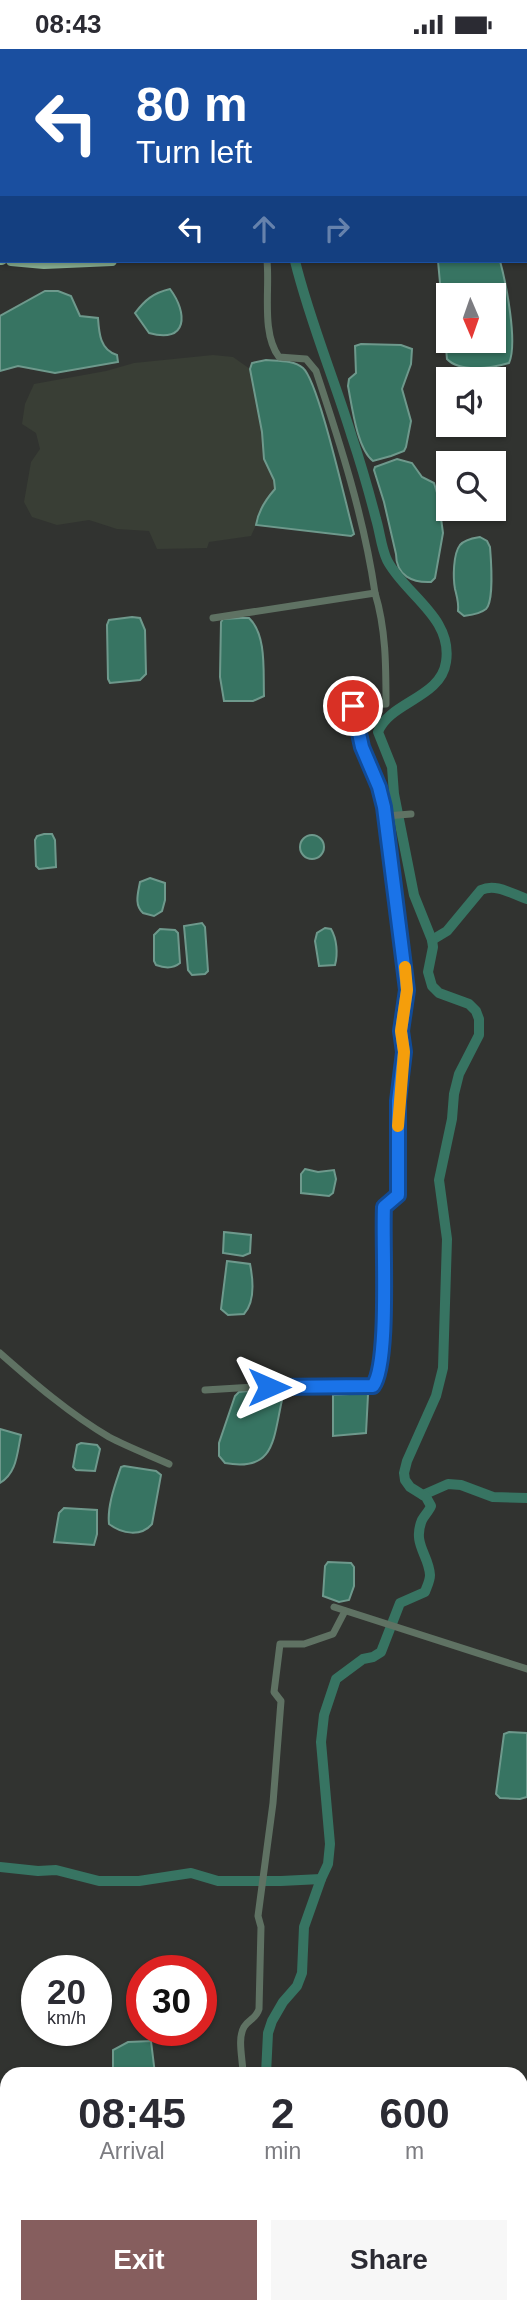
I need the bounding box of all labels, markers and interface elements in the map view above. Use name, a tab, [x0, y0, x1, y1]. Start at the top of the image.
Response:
text: 08:43	[35, 9, 102, 39]
icon: left	[21, 77, 112, 168]
text: 80 m	[136, 77, 248, 131]
text: Turn left	[136, 134, 252, 170]
icon: left	[172, 210, 210, 248]
icon: ahead	[245, 210, 283, 248]
icon: right	[318, 210, 356, 248]
north arrow	[436, 283, 506, 353]
map controls	[436, 283, 506, 521]
button: sound	[436, 367, 506, 437]
button: search	[436, 451, 506, 521]
pin	[323, 676, 383, 736]
icon: arrive	[334, 687, 372, 725]
position arrow	[232, 1350, 306, 1424]
speed limit sign: 30	[126, 1955, 217, 2046]
text: 20	[47, 1972, 86, 2011]
text: km/h	[47, 2008, 86, 2028]
text: 08:45	[78, 2090, 186, 2137]
text: 2	[271, 2090, 294, 2137]
text: 600	[380, 2090, 450, 2137]
text: Arrival	[99, 2138, 165, 2164]
text: min	[264, 2138, 301, 2164]
text: m	[405, 2138, 424, 2164]
button: Exit	[21, 2220, 257, 2300]
button: Share	[271, 2220, 507, 2300]

